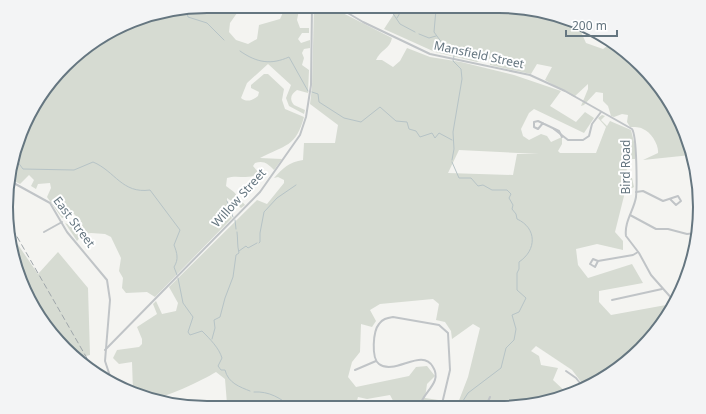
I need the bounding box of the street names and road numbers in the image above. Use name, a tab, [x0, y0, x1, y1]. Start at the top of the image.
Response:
street label: Mansfield Street	[432, 37, 526, 73]
street label: Bird Road	[617, 140, 634, 194]
street label: Willow Street	[208, 164, 270, 231]
street label: East Street	[50, 193, 100, 251]

